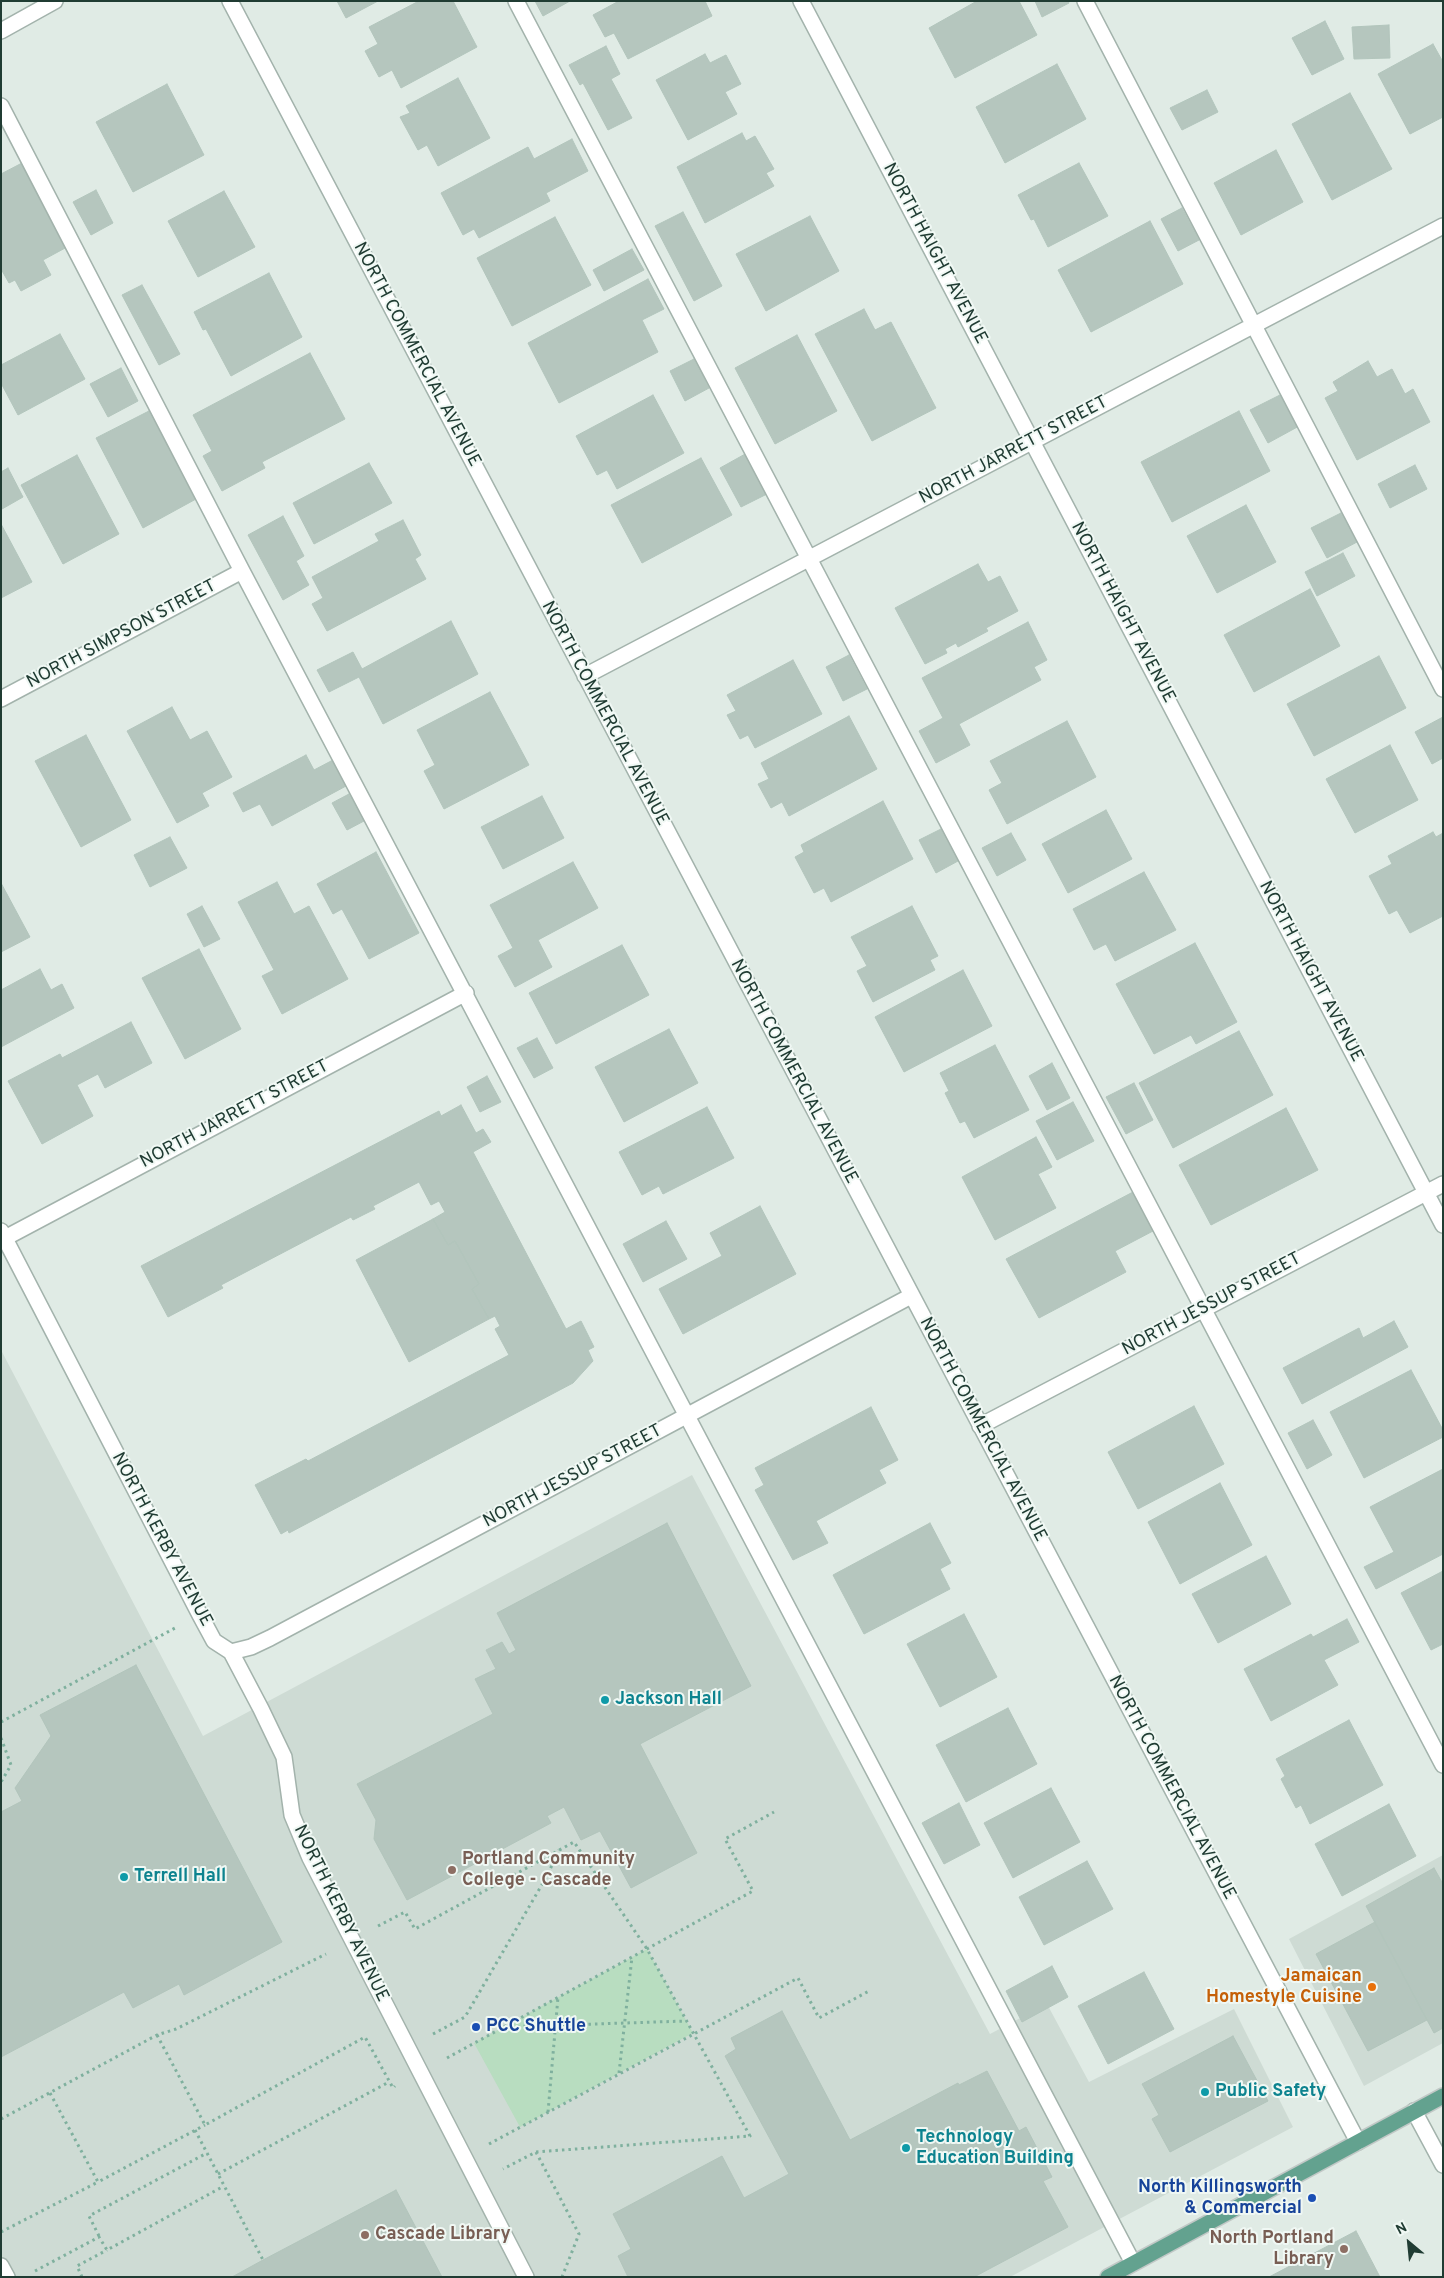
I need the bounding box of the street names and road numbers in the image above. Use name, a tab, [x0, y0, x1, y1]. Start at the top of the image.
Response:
street label: NORTH HAIGHT AVENUE	[877, 160, 991, 348]
street label: NORTH COMMERCIAL AVENUE	[348, 239, 484, 471]
street label: NORTH JARRETT STREET	[916, 392, 1112, 510]
street label: NORTH HAIGHT AVENUE	[1065, 519, 1179, 707]
street label: NORTH SIMPSON STREET	[24, 576, 220, 694]
street label: NORTH COMMERCIAL AVENUE	[536, 598, 672, 830]
street label: NORTH HAIGHT AVENUE	[1253, 878, 1367, 1066]
street label: NORTH COMMERCIAL AVENUE	[725, 956, 861, 1188]
street label: NORTH JARRETT STREET	[137, 1056, 333, 1174]
street label: NORTH JESSUP STREET	[1119, 1249, 1305, 1361]
street label: NORTH COMMERCIAL AVENUE	[914, 1314, 1050, 1546]
street label: NORTH JESSUP STREET	[480, 1421, 666, 1533]
street label: NORTH KERBY AVENUE	[106, 1449, 216, 1631]
street label: NORTH COMMERCIAL AVENUE	[1103, 1672, 1239, 1904]
street label: NORTH KERBY AVENUE	[288, 1822, 392, 2006]

